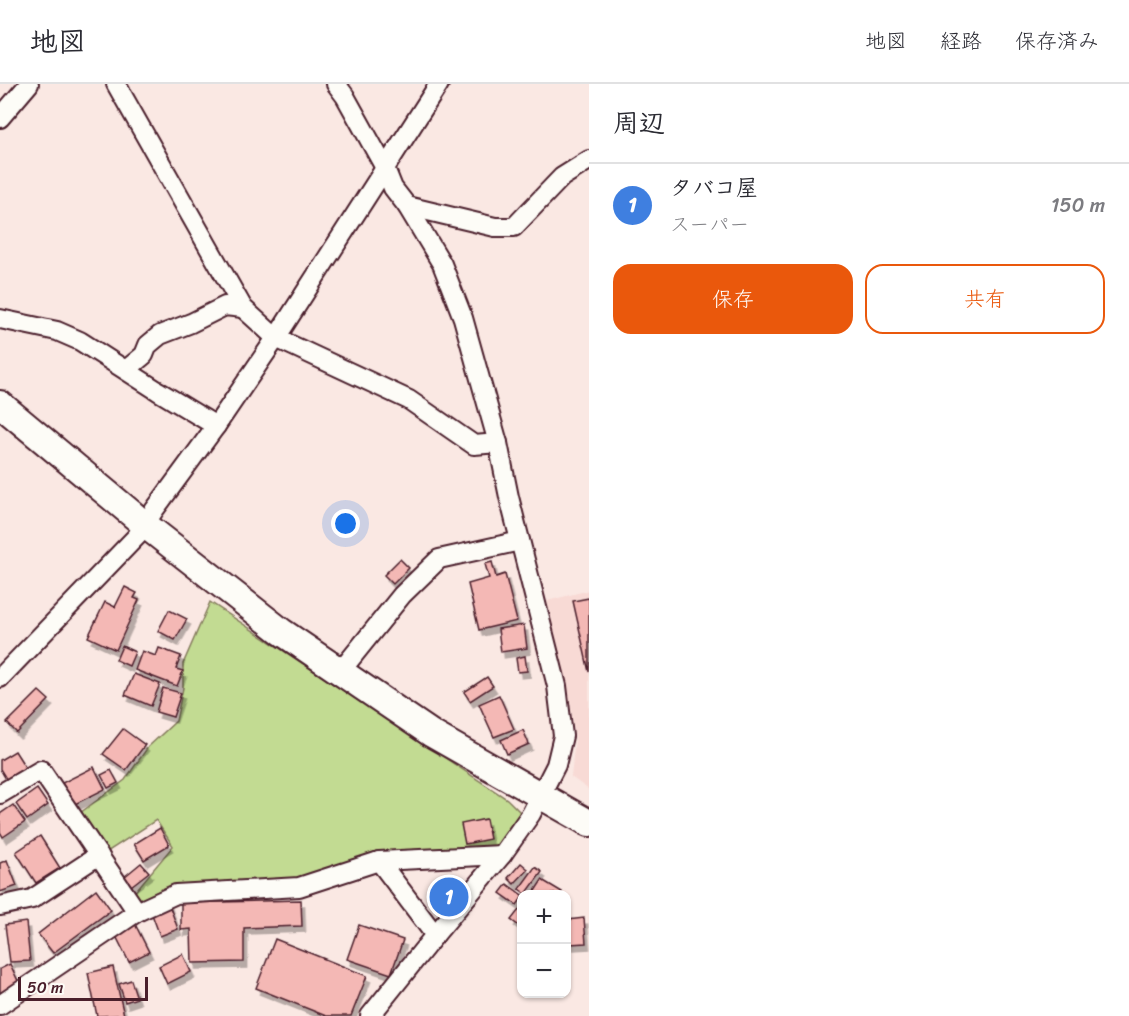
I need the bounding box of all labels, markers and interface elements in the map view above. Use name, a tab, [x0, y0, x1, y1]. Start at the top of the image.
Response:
text: 地図	[30, 17, 86, 66]
text: 地図	[865, 22, 907, 60]
text: 経路	[940, 22, 982, 60]
text: 保存済み	[1015, 22, 1099, 60]
text: 周辺	[613, 100, 665, 146]
text: タバコ屋	[670, 168, 758, 207]
text: 1	[628, 188, 637, 223]
text: 150 m	[1051, 188, 1105, 223]
text: スーパー	[670, 207, 749, 242]
button: 保存	[613, 264, 853, 334]
button: 共有	[865, 264, 1105, 334]
your location	[331, 509, 360, 538]
pin: 1	[430, 874, 468, 920]
map controls	[517, 890, 571, 998]
button: +	[517, 890, 571, 944]
button: −	[517, 944, 571, 998]
text: 50 m	[27, 973, 63, 1002]
scale bar	[18, 974, 148, 1002]

